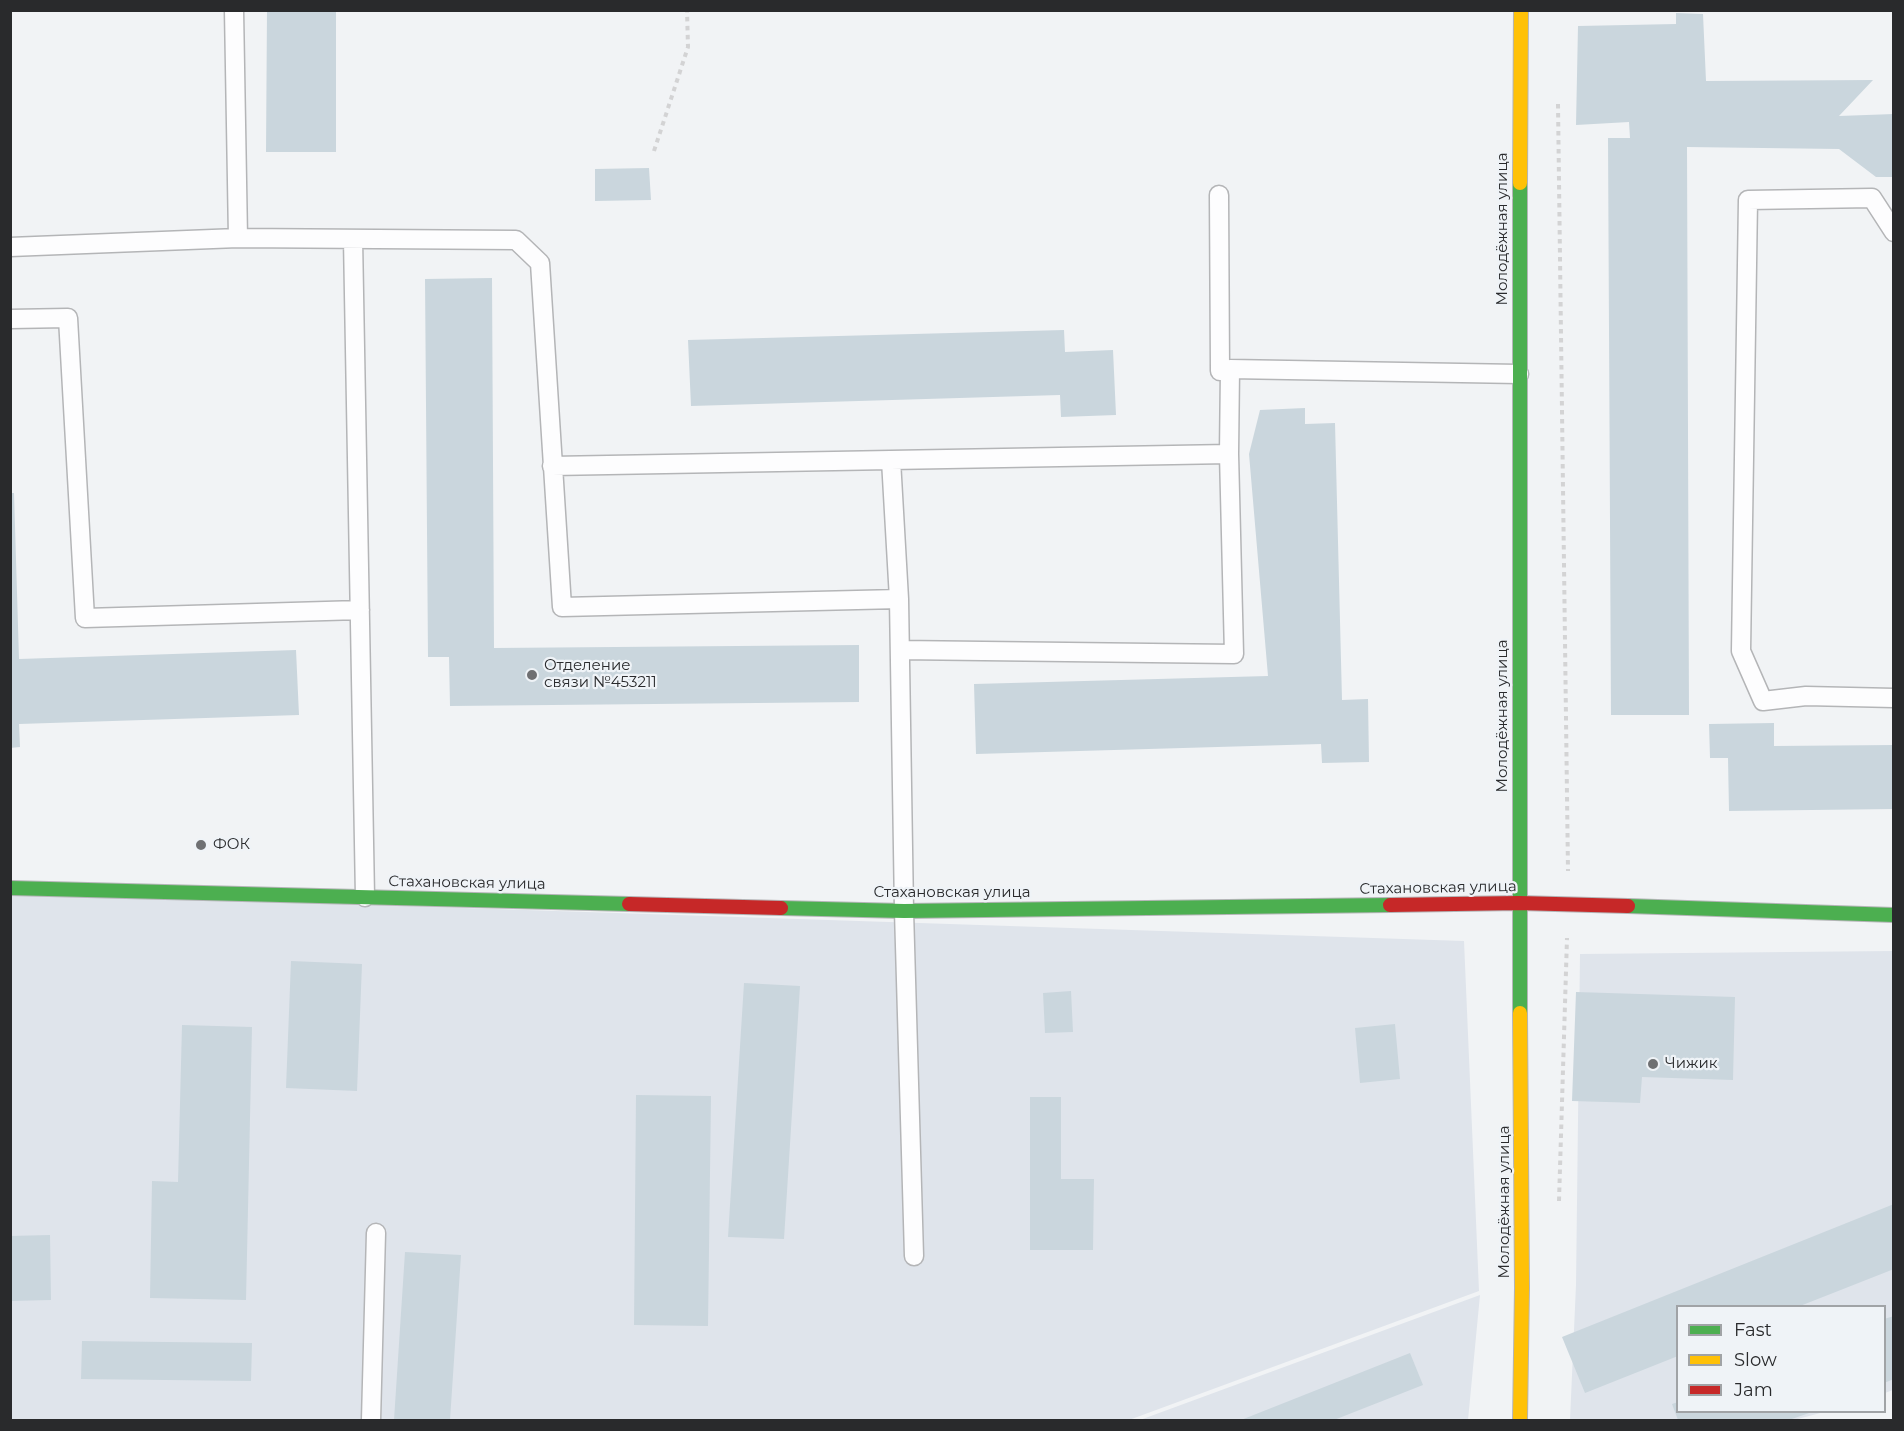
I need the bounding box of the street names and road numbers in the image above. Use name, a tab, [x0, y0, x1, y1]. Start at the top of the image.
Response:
street label: Молодёжная улица	[1494, 153, 1512, 305]
street label: Молодёжная улица	[1494, 640, 1512, 792]
street label: Стахановская улица	[388, 873, 546, 893]
street label: Стахановская улица	[1359, 878, 1517, 898]
street label: Стахановская улица	[873, 884, 1031, 902]
street label: Молодёжная улица	[1496, 1126, 1514, 1278]

